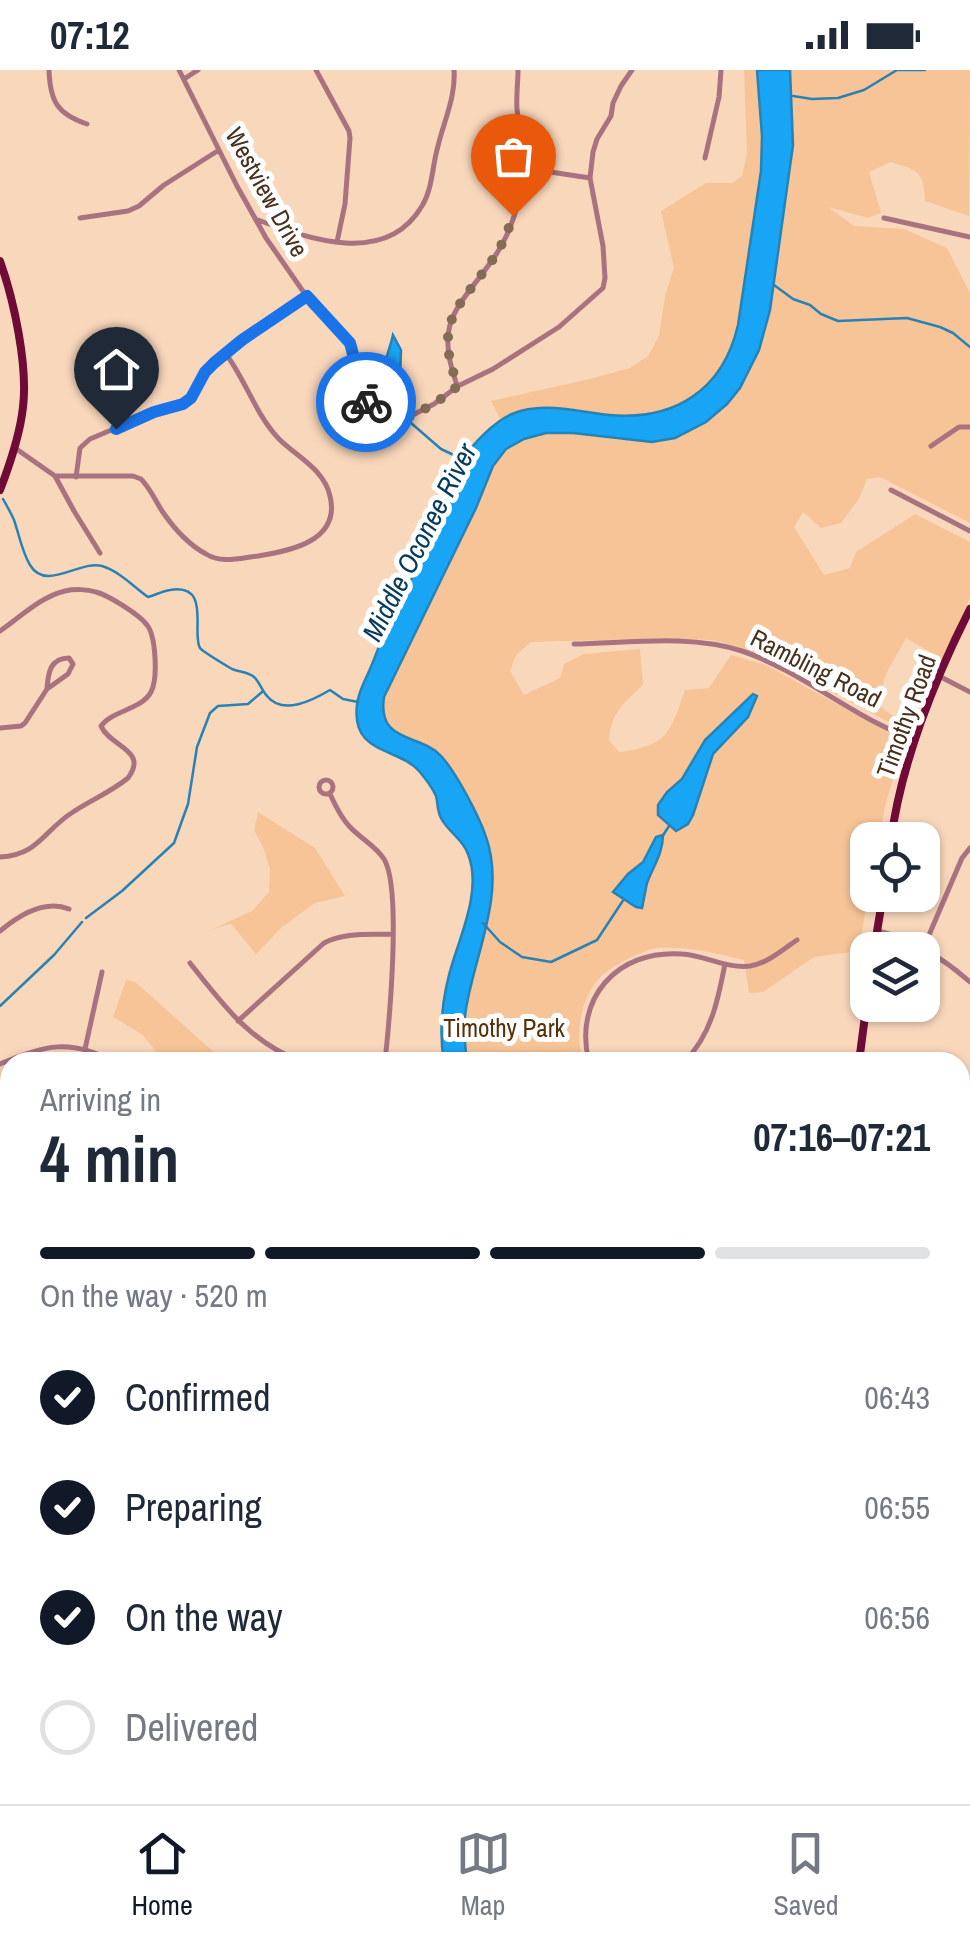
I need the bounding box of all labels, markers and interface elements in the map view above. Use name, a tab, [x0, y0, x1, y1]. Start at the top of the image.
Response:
text: 07:12	[50, 10, 130, 61]
pin	[471, 114, 556, 217]
street label: Westview Drive	[217, 121, 317, 263]
icon: bag	[486, 129, 541, 184]
pin	[74, 327, 159, 430]
icon: home	[89, 342, 144, 397]
courier	[316, 352, 416, 452]
icon: bike	[339, 375, 394, 430]
water label: Middle Oconee River	[353, 436, 486, 647]
street label: Rambling Road	[745, 621, 887, 715]
street label: Timothy Road	[868, 650, 944, 782]
map controls	[850, 822, 940, 1022]
button: locate	[850, 822, 940, 912]
button: layers	[850, 932, 940, 1022]
park label: Timothy Park	[443, 1011, 565, 1045]
text: Arriving in	[40, 1078, 161, 1121]
text: 07:16–07:21	[753, 1112, 930, 1163]
text: 4 min	[40, 1115, 179, 1202]
text: On the way · 520 m	[40, 1274, 268, 1317]
icon: check	[40, 1370, 95, 1425]
text: Confirmed	[125, 1372, 270, 1423]
text: 06:43	[864, 1376, 930, 1419]
icon: check	[40, 1480, 95, 1535]
text: Preparing	[125, 1482, 262, 1533]
text: 06:55	[864, 1486, 930, 1529]
icon: check	[40, 1590, 95, 1645]
text: On the way	[125, 1592, 283, 1643]
text: 06:56	[864, 1596, 930, 1639]
text: Delivered	[125, 1702, 258, 1753]
tab: Home	[131, 1826, 193, 1924]
tab: Map	[456, 1826, 511, 1924]
tab: Saved	[773, 1826, 839, 1924]

